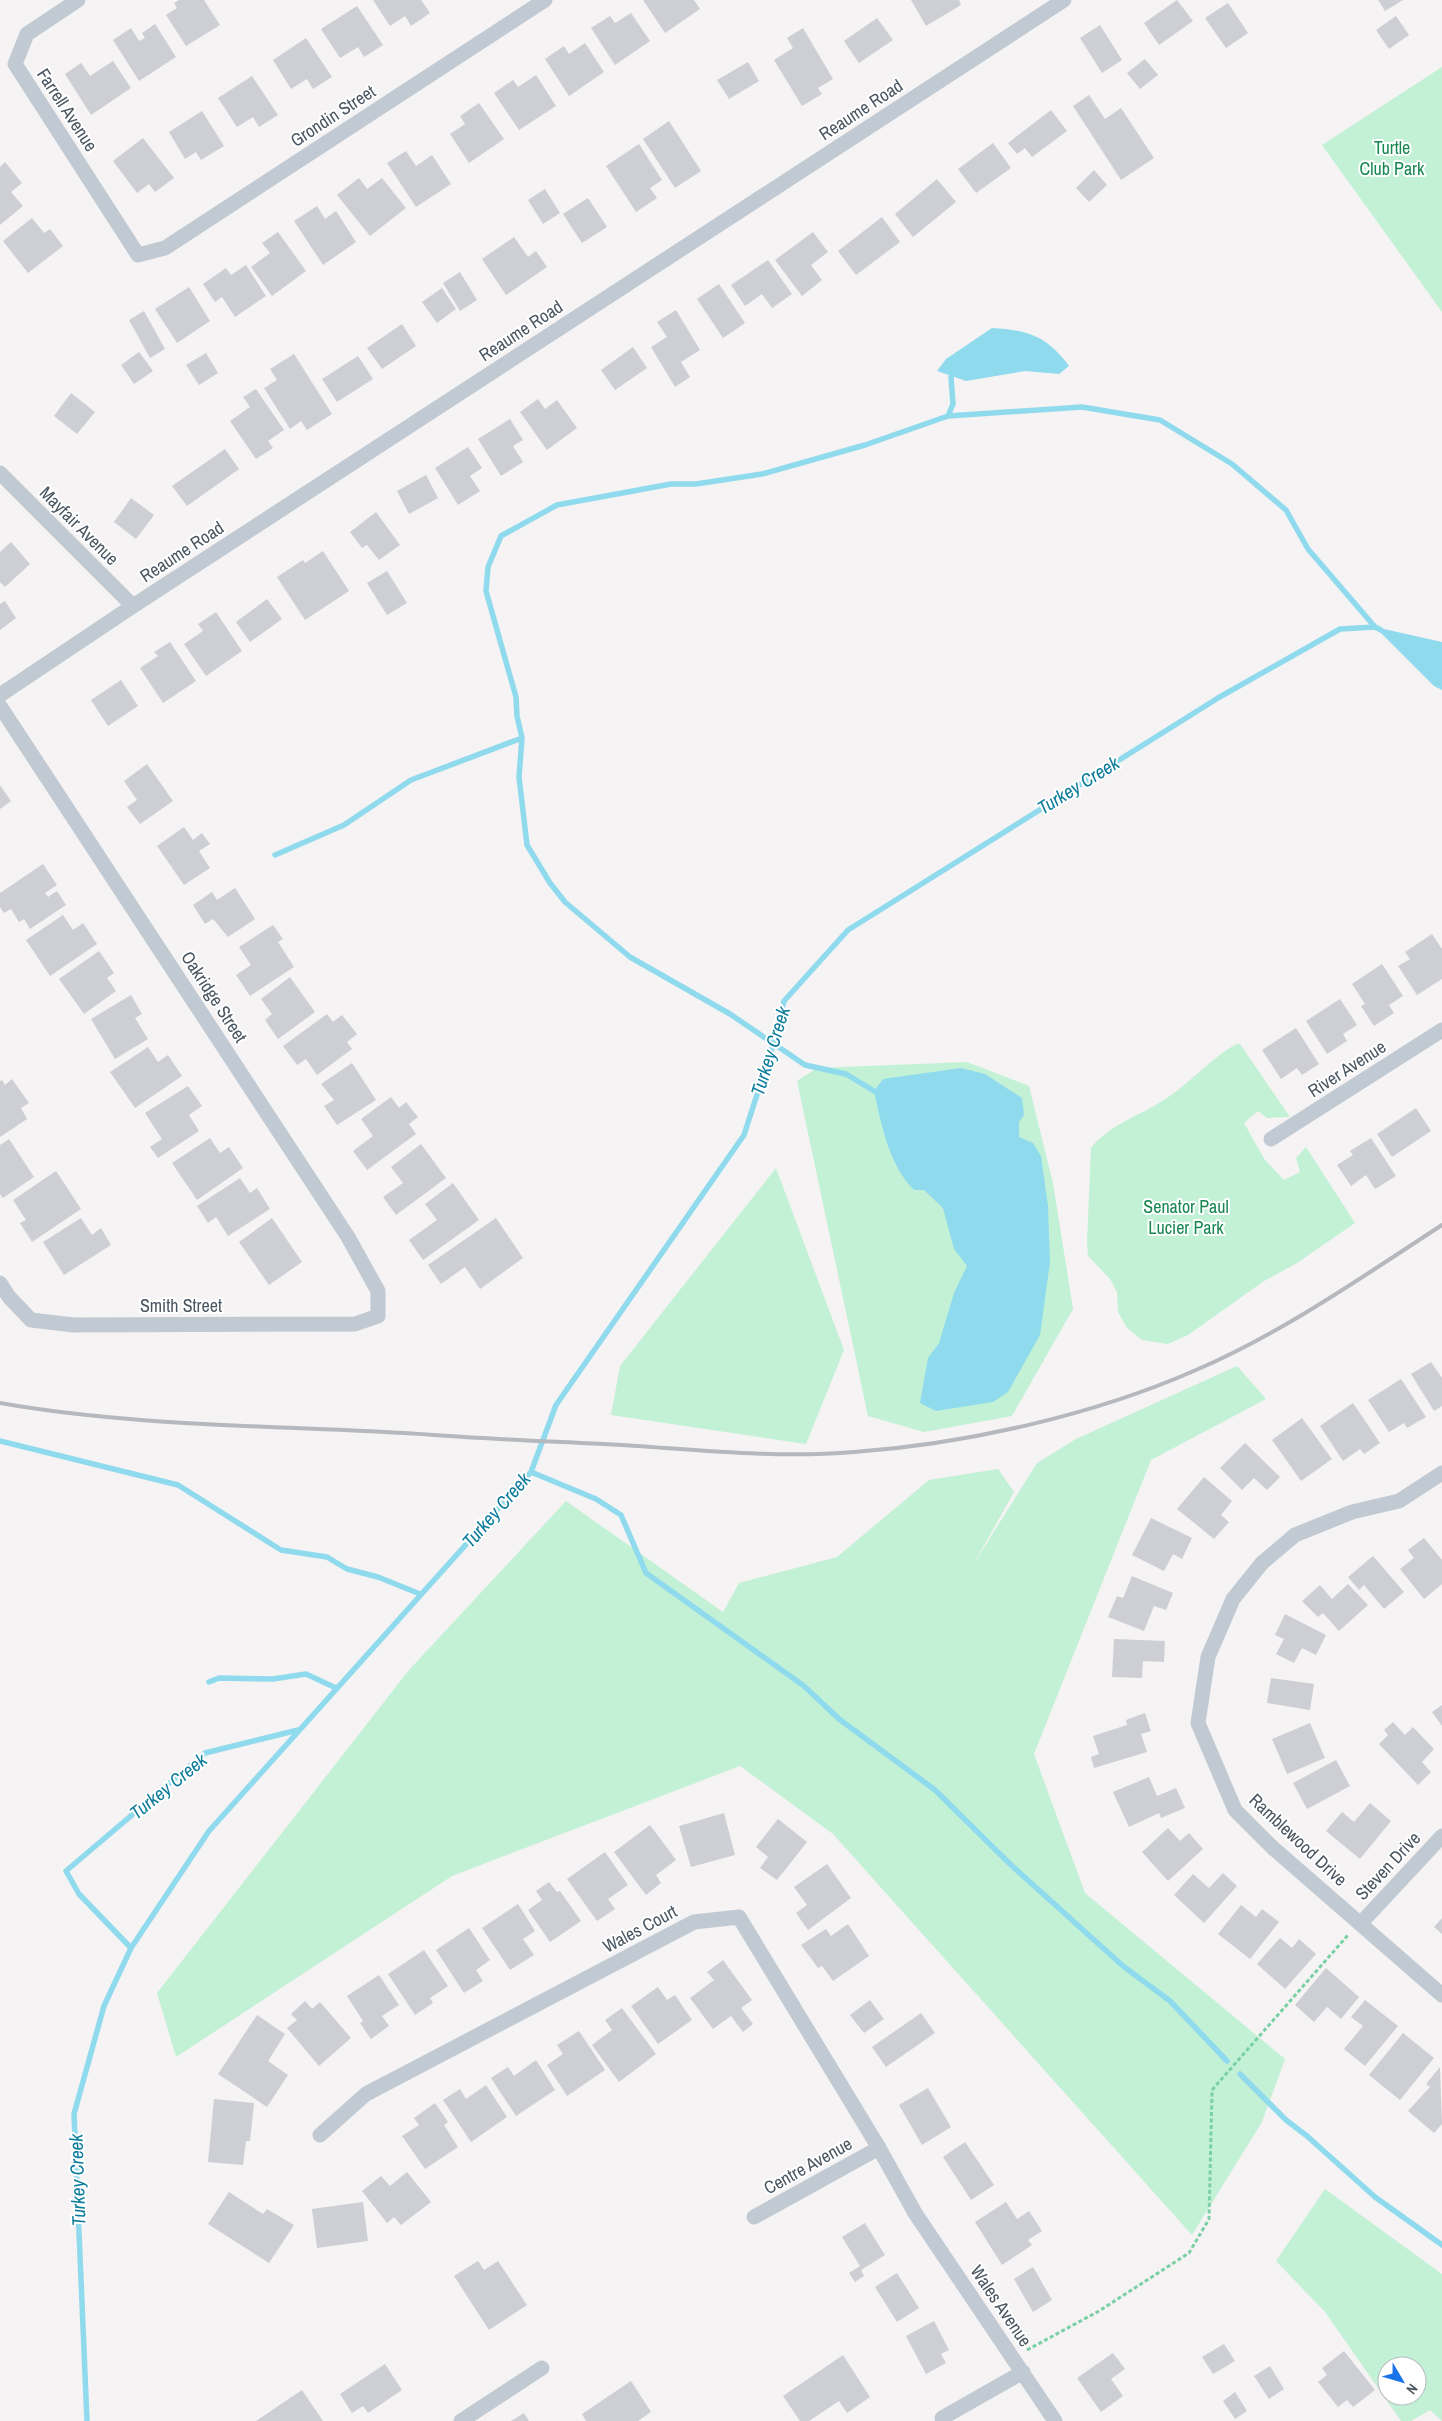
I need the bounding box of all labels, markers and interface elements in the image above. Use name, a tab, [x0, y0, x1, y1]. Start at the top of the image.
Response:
street label: Farrell Avenue	[31, 63, 104, 156]
street label: Reaume Road	[814, 73, 907, 146]
street label: Grondin Street	[285, 79, 380, 152]
park label: Turtle Club Park	[1360, 135, 1425, 181]
street label: Reaume Road	[474, 294, 567, 367]
street label: Mayfair Avenue	[34, 481, 124, 571]
street label: Reaume Road	[135, 515, 228, 588]
water label: Turkey Creek	[1032, 749, 1125, 820]
street label: Oakridge Street	[176, 946, 253, 1047]
water label: Turkey Creek	[744, 1002, 796, 1099]
street label: River Avenue	[1303, 1034, 1391, 1103]
park label: Senator Paul Lucier Park	[1143, 1194, 1229, 1240]
street label: Smith Street	[140, 1293, 222, 1318]
water label: Turkey Creek	[456, 1466, 537, 1553]
water label: Turkey Creek	[124, 1746, 213, 1825]
street label: Ramblewood Drive	[1244, 1788, 1353, 1892]
street label: Steven Drive	[1349, 1826, 1426, 1905]
street label: Wales Court	[598, 1899, 681, 1959]
street label: Centre Avenue	[759, 2131, 856, 2200]
water label: Turkey Creek	[62, 2132, 92, 2227]
street label: Wales Avenue	[965, 2260, 1038, 2352]
north arrow	[1377, 2356, 1427, 2406]
text: N	[1403, 2380, 1422, 2398]

